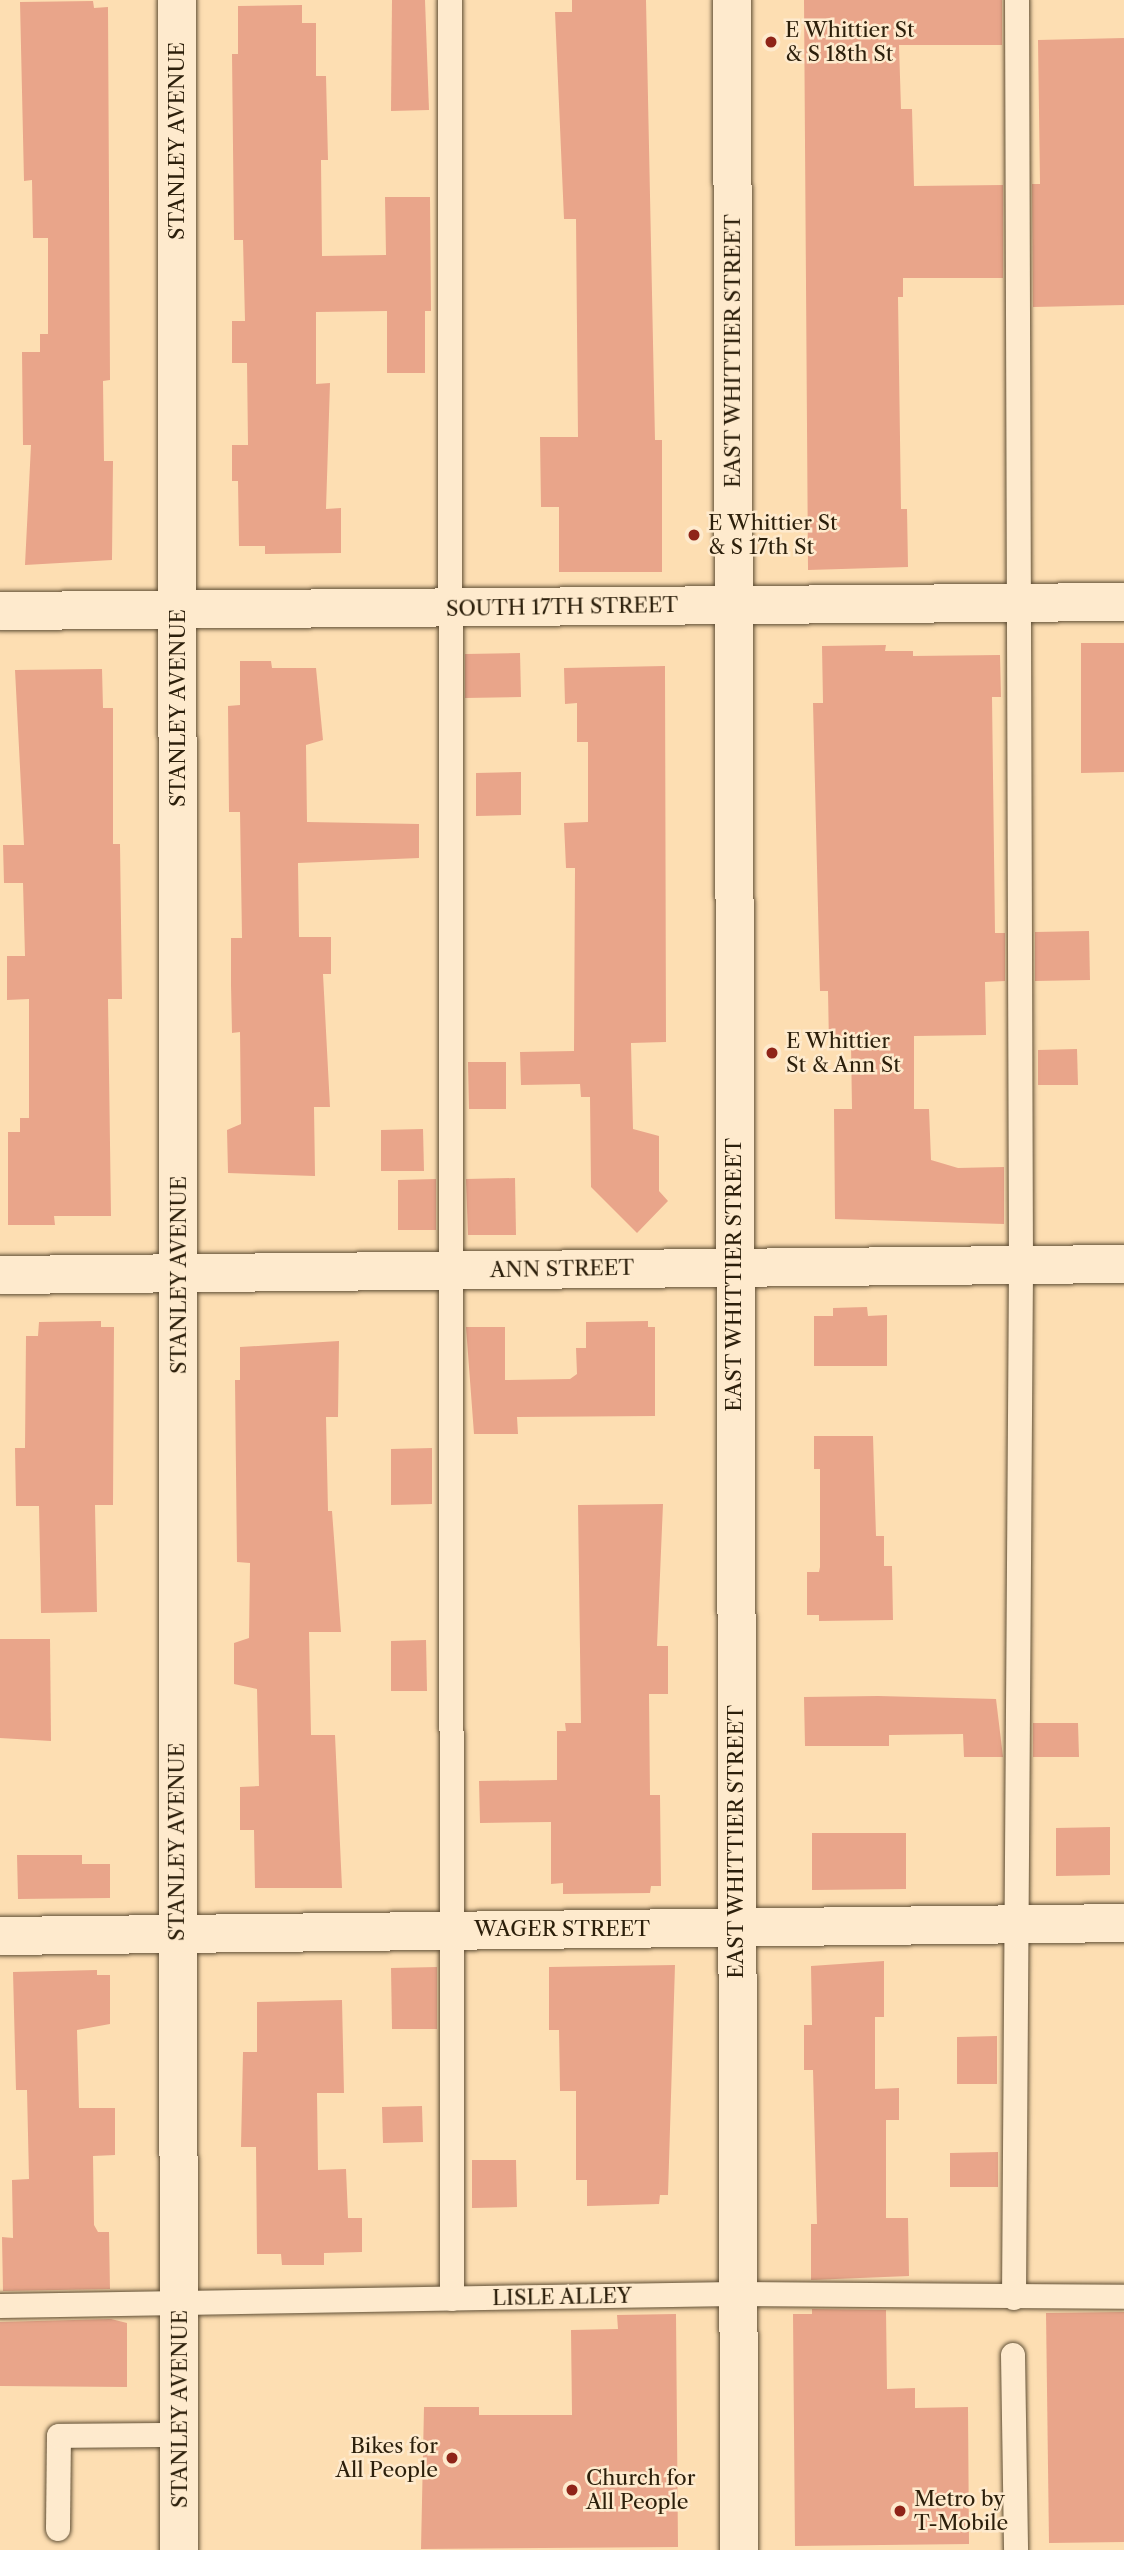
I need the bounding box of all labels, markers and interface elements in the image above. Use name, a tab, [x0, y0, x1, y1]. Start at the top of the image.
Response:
place label: E Whittier St & S 18th St	[785, 17, 916, 67]
marker: E Whittier St & S 18th St	[763, 34, 779, 50]
street label: STANLEY AVENUE	[164, 41, 190, 241]
street label: EAST WHITTIER STREET	[720, 213, 746, 489]
place label: E Whittier St & S 17th St	[708, 510, 839, 560]
marker: E Whittier St & S 17th St	[686, 527, 702, 543]
street label: SOUTH 17TH STREET	[446, 592, 678, 622]
street label: STANLEY AVENUE	[165, 608, 191, 808]
place label: E Whittier St & Ann St	[786, 1028, 902, 1078]
marker: E Whittier St & Ann St	[764, 1045, 780, 1061]
street label: EAST WHITTIER STREET	[721, 1137, 747, 1413]
street label: STANLEY AVENUE	[166, 1175, 192, 1375]
street label: ANN STREET	[490, 1255, 634, 1283]
street label: EAST WHITTIER STREET	[723, 1704, 749, 1980]
street label: STANLEY AVENUE	[164, 1742, 190, 1942]
street label: WAGER STREET	[474, 1916, 650, 1942]
street label: LISLE ALLEY	[492, 2283, 632, 2311]
street label: STANLEY AVENUE	[167, 2309, 193, 2509]
place label: Bikes for All People	[335, 2433, 438, 2483]
marker: Bikes for All People	[444, 2450, 460, 2466]
place label: Church for All People	[586, 2465, 696, 2515]
marker: Church for All People	[564, 2482, 580, 2498]
place label: Metro by T-Mobile	[914, 2486, 1008, 2536]
marker: Metro by T-Mobile	[892, 2503, 908, 2519]

